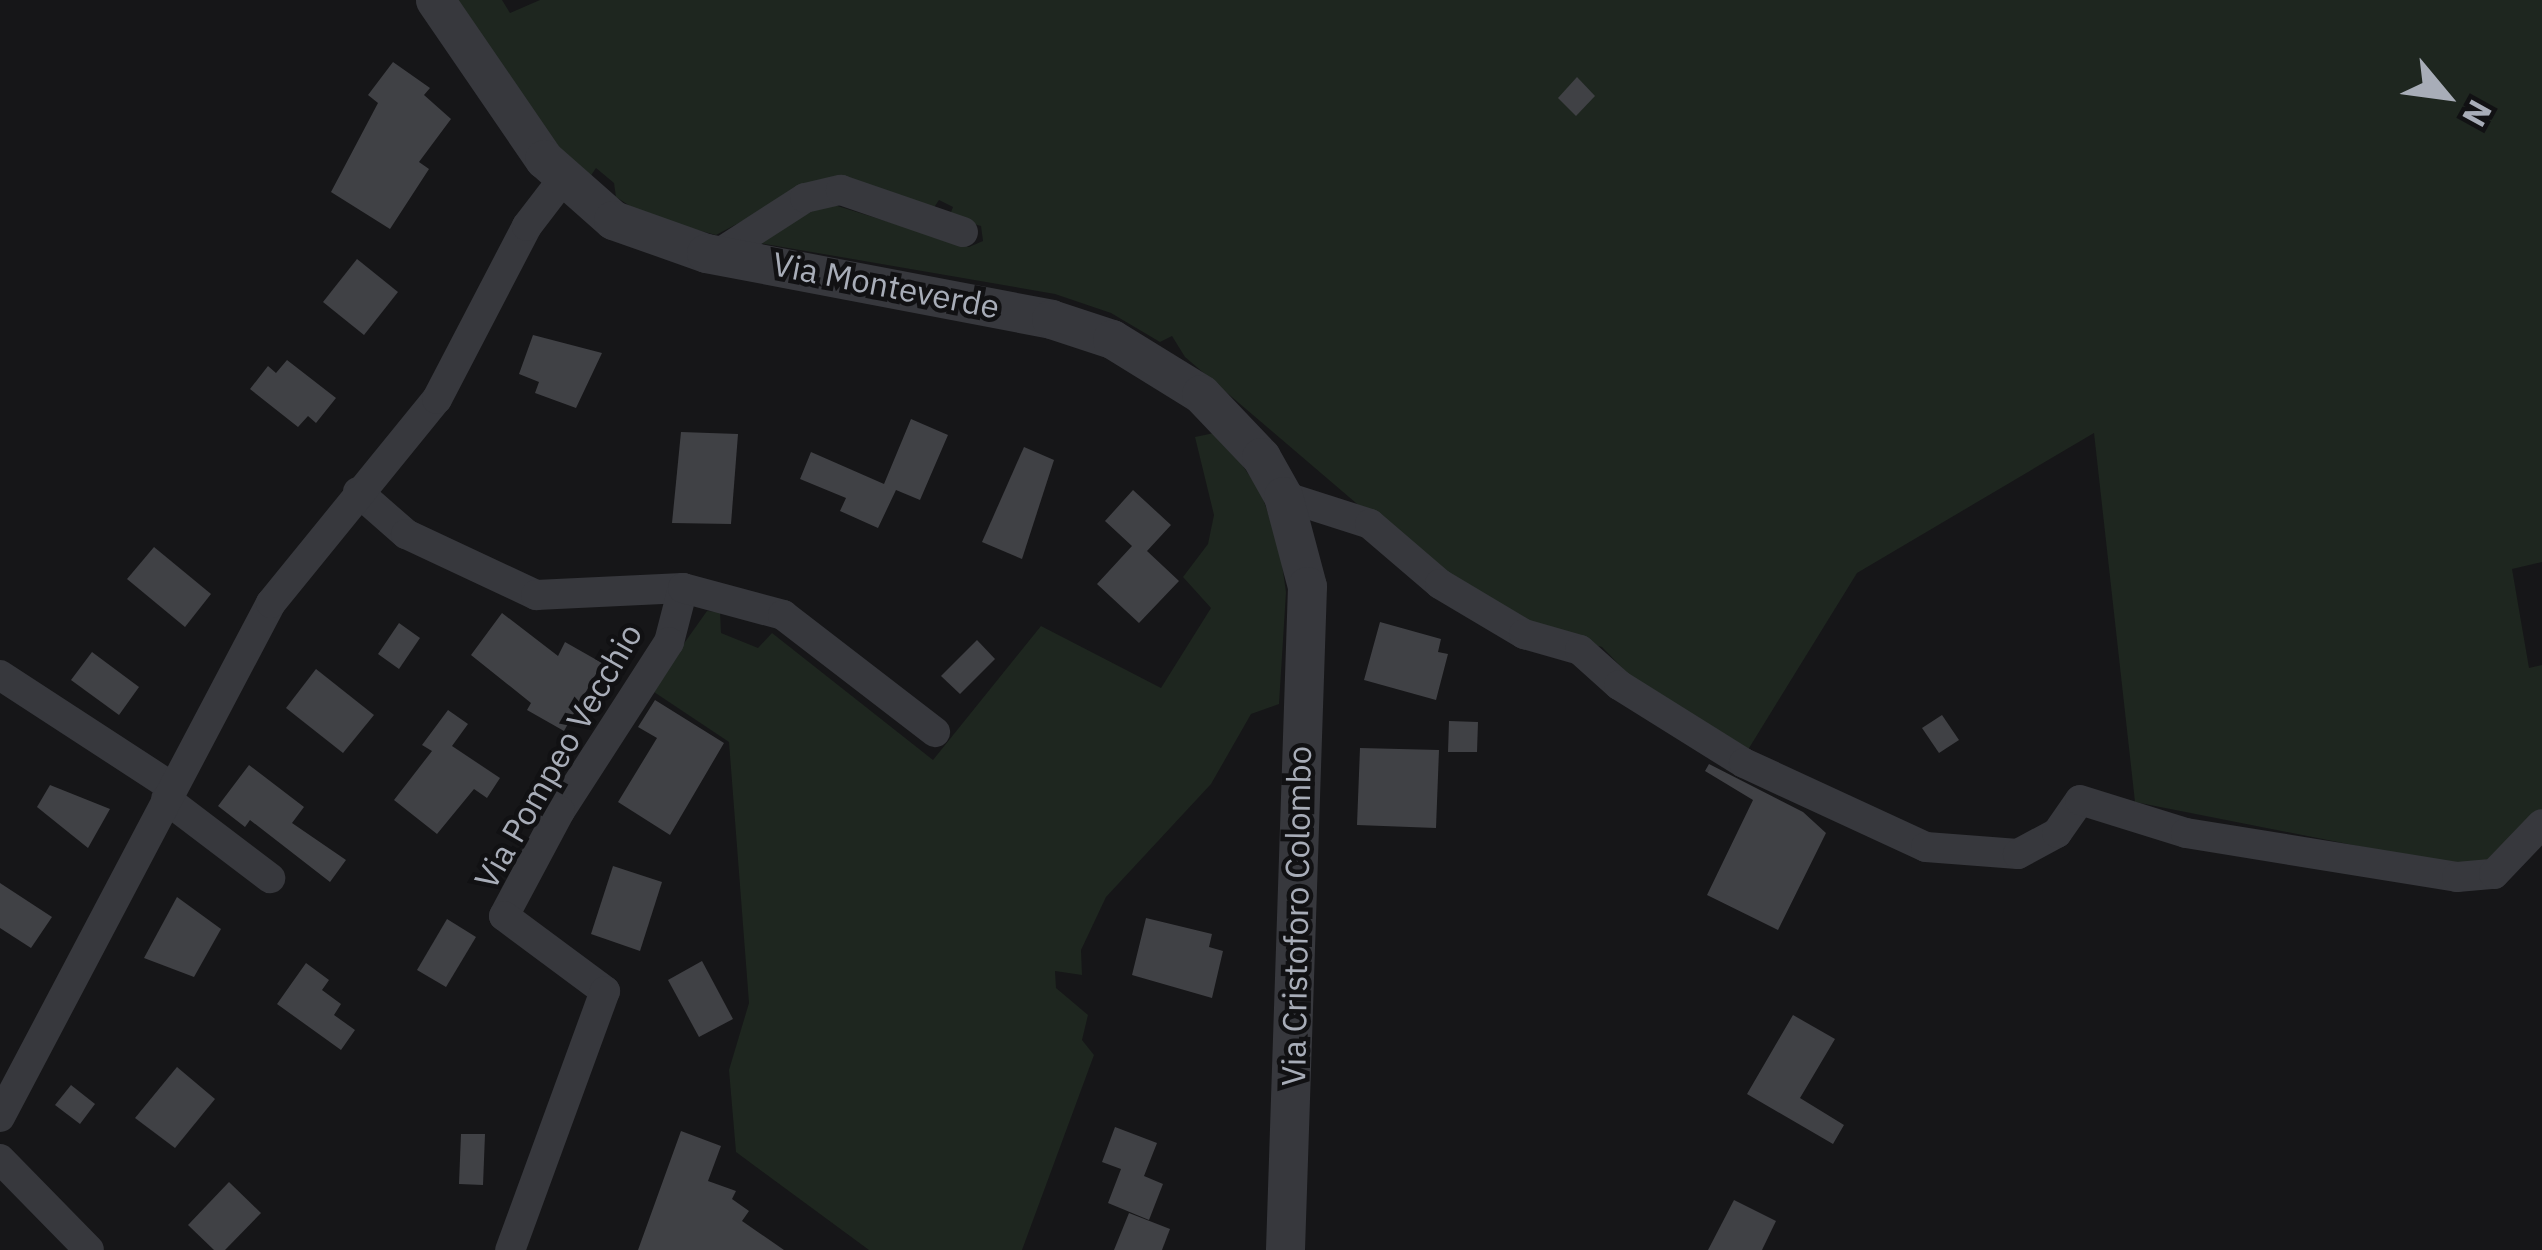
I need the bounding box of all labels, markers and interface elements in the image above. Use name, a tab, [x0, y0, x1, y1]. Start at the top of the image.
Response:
north arrow	[2386, 36, 2506, 156]
text: N	[2453, 93, 2503, 135]
street label: Via Monteverde	[769, 244, 1003, 326]
street label: Via Pompeo Vecchio	[466, 616, 650, 896]
street label: Via Cristoforo Colombo	[1273, 746, 1319, 1086]

